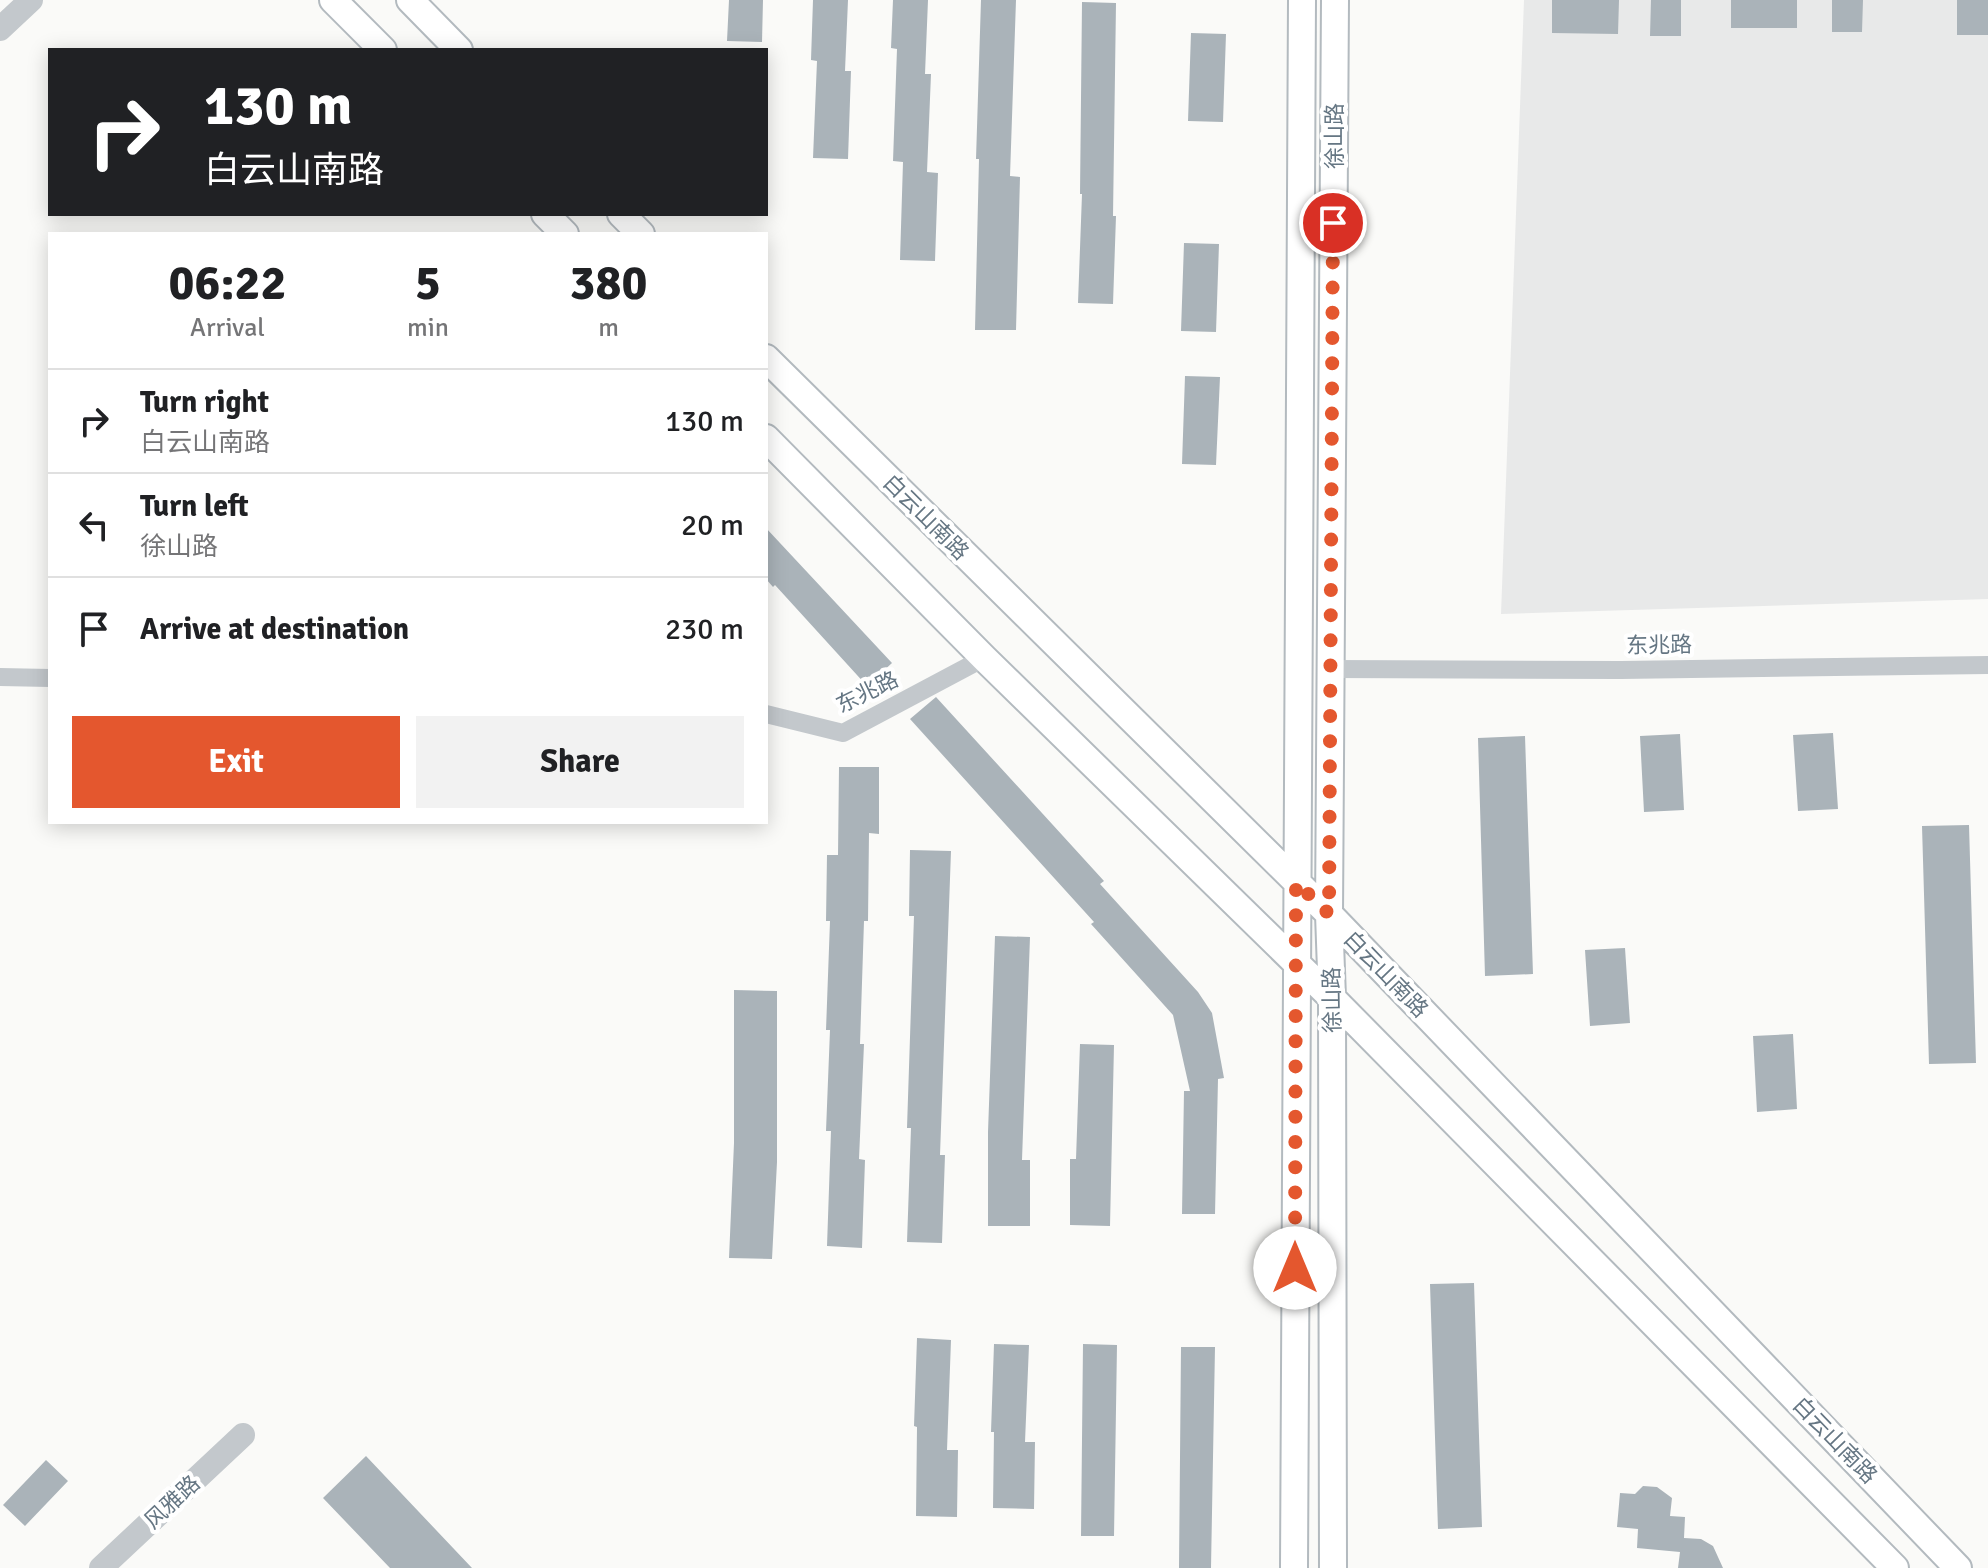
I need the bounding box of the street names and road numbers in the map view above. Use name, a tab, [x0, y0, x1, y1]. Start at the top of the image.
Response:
street label: 徐山路	[1321, 103, 1348, 169]
street label: 白云山南路	[878, 469, 974, 565]
street label: 东兆路	[1626, 631, 1692, 659]
street label: 东兆路	[831, 665, 903, 719]
street label: 白云山南路	[1338, 925, 1434, 1023]
street label: 徐山路	[1318, 967, 1346, 1033]
street label: 白云山南路	[1787, 1391, 1883, 1489]
street label: 风雅路	[139, 1470, 205, 1534]

